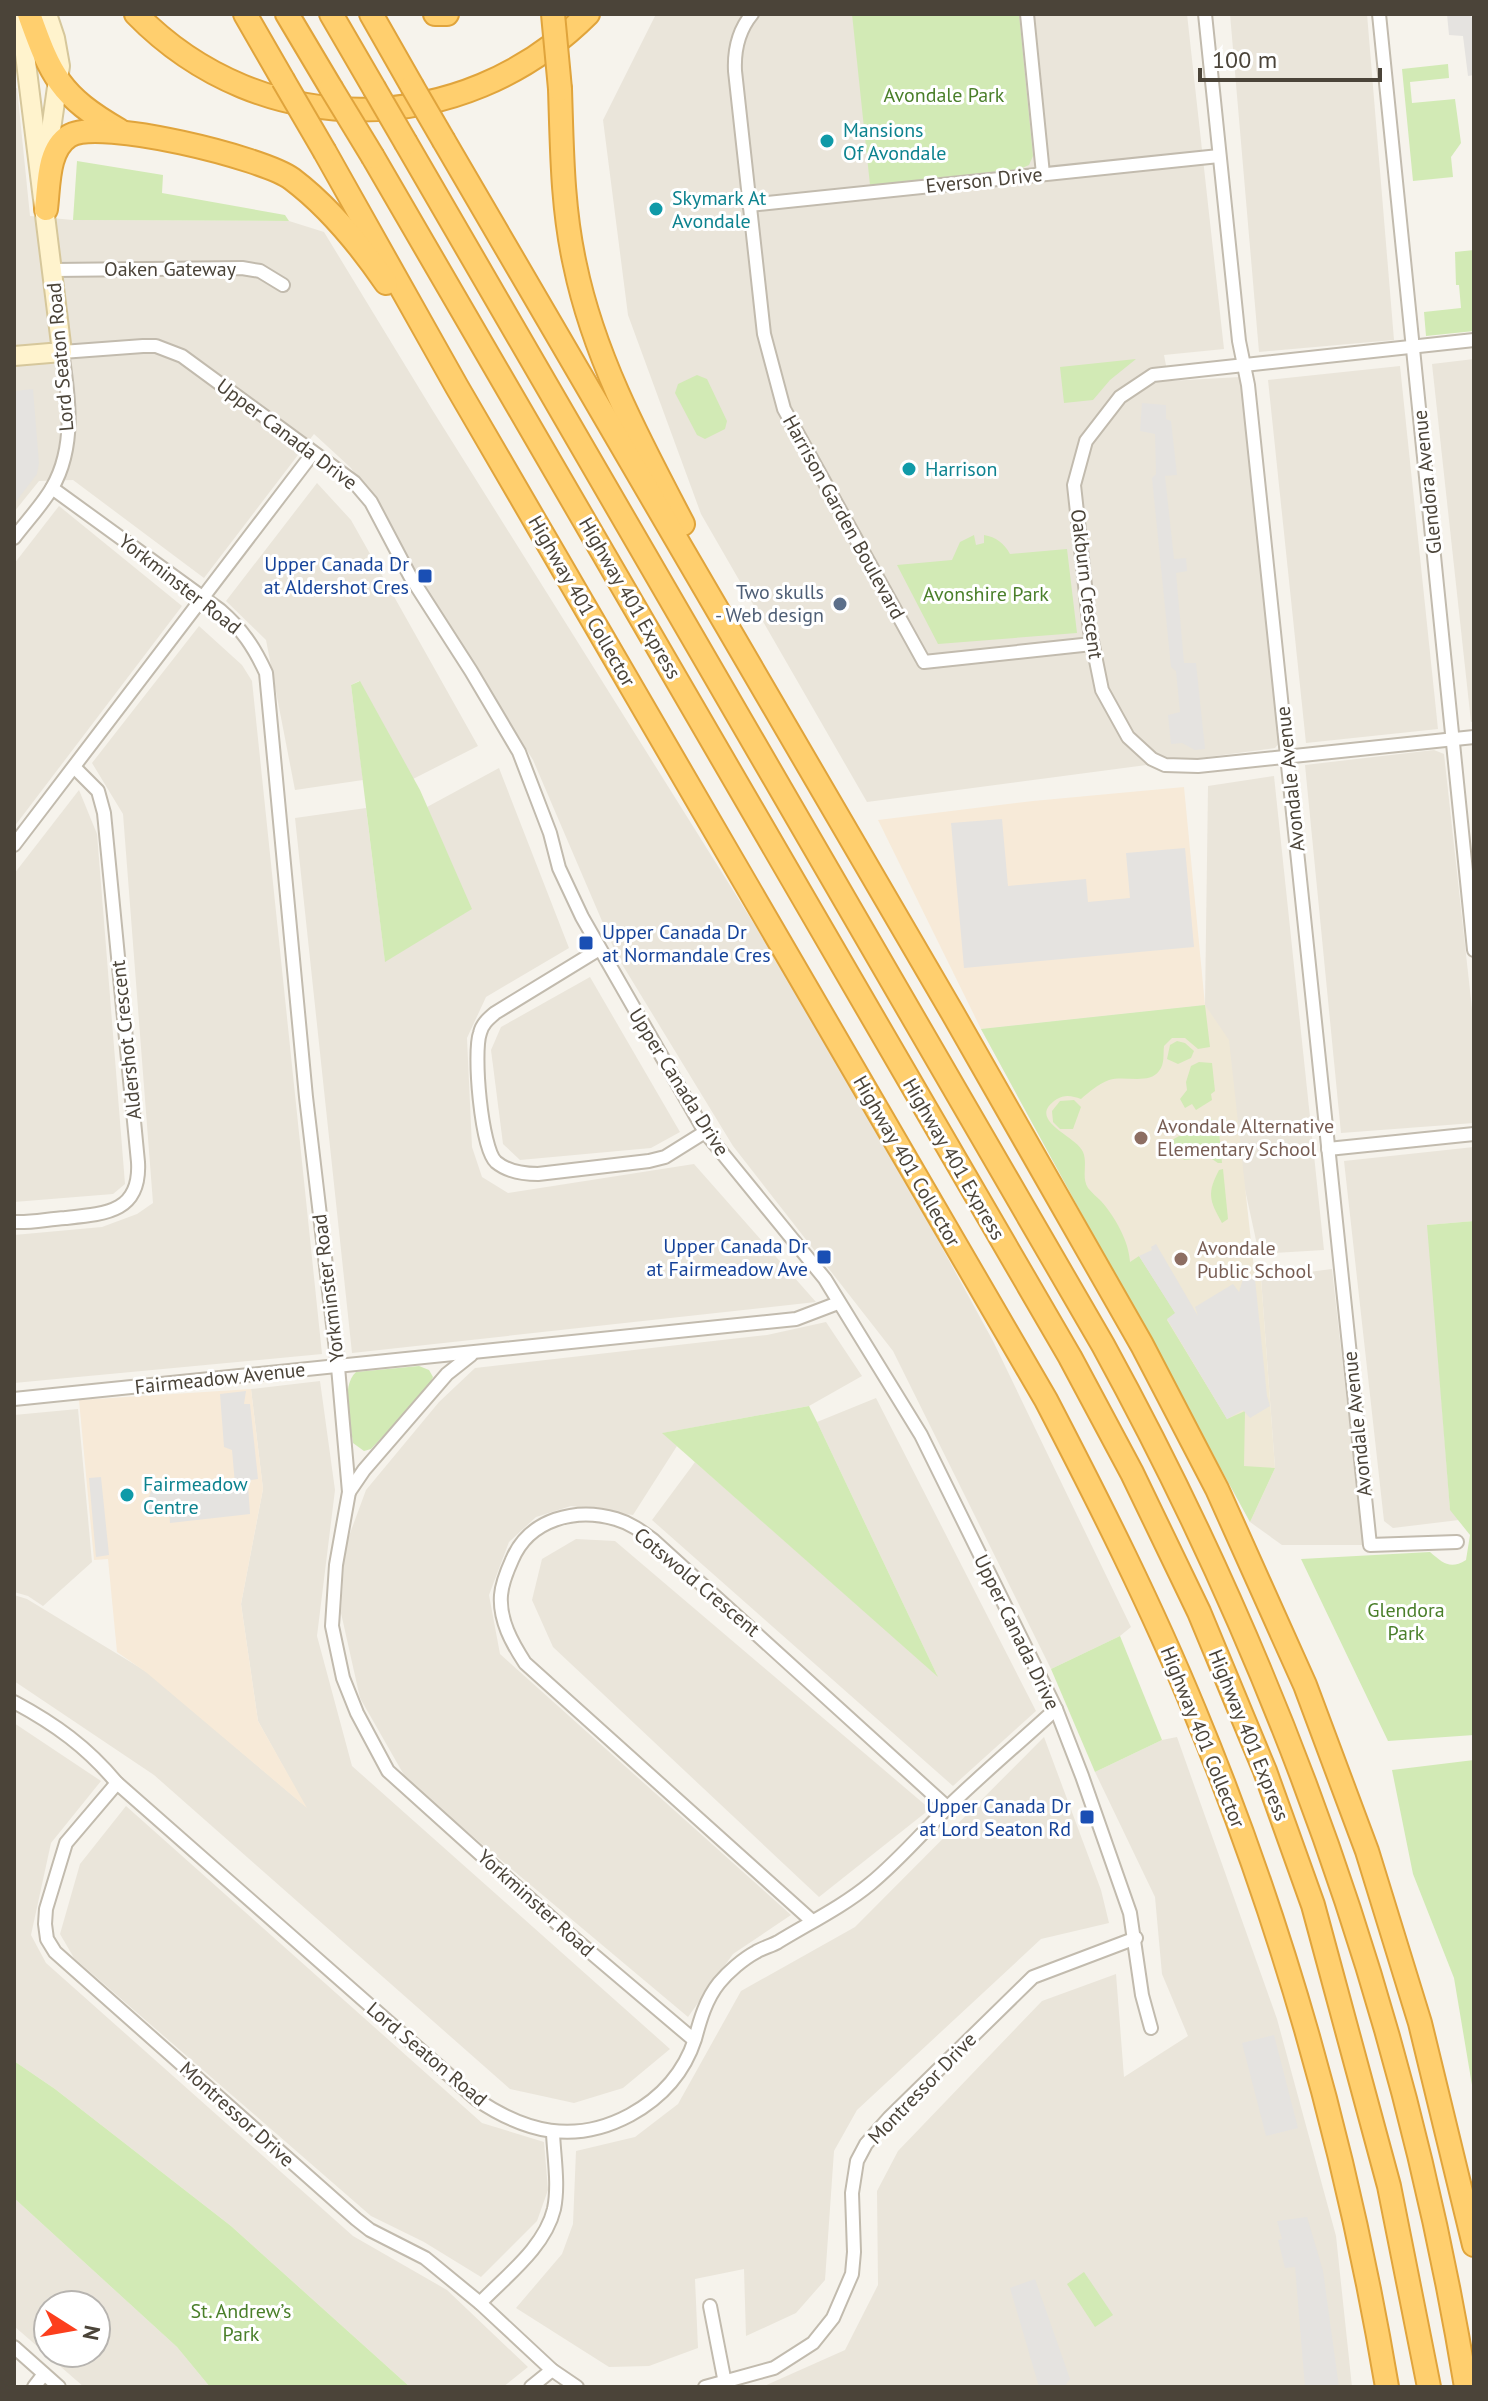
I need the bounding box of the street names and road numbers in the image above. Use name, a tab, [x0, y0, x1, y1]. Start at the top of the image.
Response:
street label: Everson Drive	[924, 161, 1044, 199]
street label: Oaken Gateway	[104, 256, 237, 282]
street label: Lord Seaton Road	[41, 281, 79, 433]
street label: Upper Canada Drive	[211, 373, 363, 495]
street label: Glendora Avenue	[1407, 409, 1447, 555]
street label: Harrison Garden Boulevard	[777, 410, 911, 624]
street label: Oakburn Crescent	[1065, 508, 1109, 661]
street label: Highway 401 Collector	[522, 511, 642, 691]
street label: Highway 401 Express	[573, 512, 687, 684]
street label: Yorkminster Road	[113, 528, 247, 640]
street label: Avondale Avenue	[1269, 705, 1311, 853]
street label: Aldershot Crescent	[105, 959, 147, 1121]
street label: Upper Canada Drive	[623, 1003, 735, 1161]
street label: Highway 401 Collector	[847, 1071, 967, 1251]
street label: Highway 401 Express	[897, 1073, 1011, 1245]
street label: Yorkminster Road	[306, 1213, 350, 1363]
street label: Avondale Avenue	[1336, 1350, 1378, 1498]
street label: Fairmeadow Avenue	[133, 1356, 307, 1400]
street label: Cotswold Crescent	[629, 1522, 766, 1642]
street label: Upper Canada Drive	[968, 1550, 1066, 1714]
street label: Highway 401 Collector	[1155, 1643, 1251, 1832]
street label: Highway 401 Express	[1203, 1645, 1295, 1825]
street label: Yorkminster Road	[472, 1844, 600, 1962]
street label: Lord Seaton Road	[361, 1996, 493, 2112]
street label: Montressor Drive	[862, 2027, 982, 2149]
street label: Montressor Drive	[174, 2056, 300, 2172]

